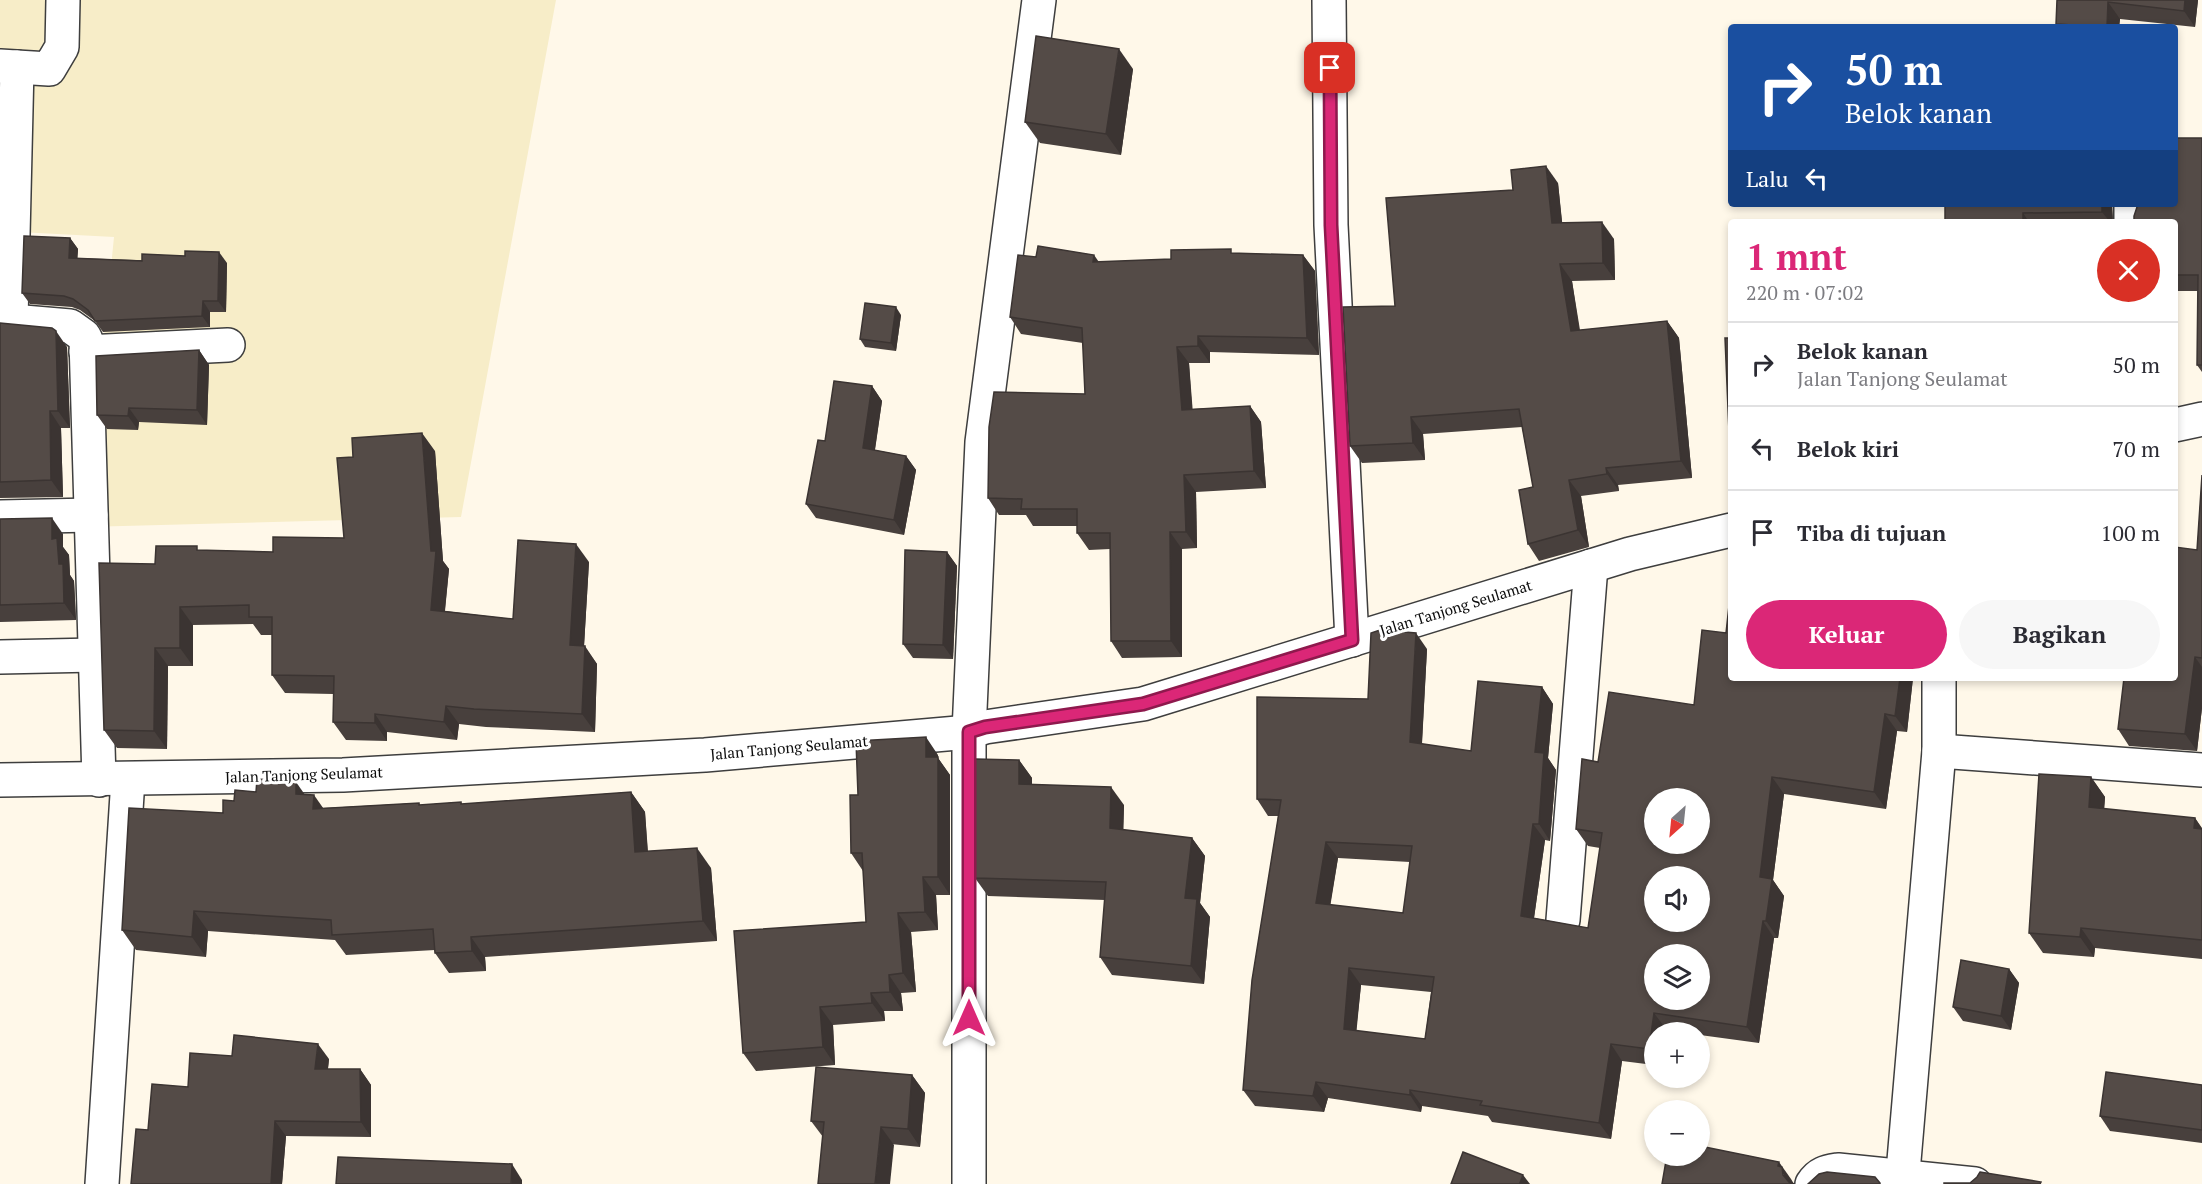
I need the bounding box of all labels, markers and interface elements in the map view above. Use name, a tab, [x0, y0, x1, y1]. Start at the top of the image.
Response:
text: 50 m	[1845, 41, 1943, 97]
pin	[1304, 42, 1355, 93]
icon: right	[1746, 48, 1824, 126]
icon: arrive	[1313, 51, 1346, 84]
text: Belok kanan	[1845, 95, 1992, 131]
icon: left	[1800, 162, 1833, 195]
text: Lalu	[1746, 164, 1788, 193]
text: 1 mnt	[1746, 233, 1847, 280]
button: close	[2097, 239, 2160, 302]
text: 220 m · 07:02	[1746, 279, 1864, 306]
text: Belok kanan	[1797, 336, 1928, 365]
icon: right	[1746, 348, 1779, 381]
text: 50 m	[2112, 350, 2160, 379]
text: Jalan Tanjong Seulamat	[1797, 365, 2008, 392]
icon: left	[1746, 432, 1779, 465]
text: Belok kiri	[1797, 434, 1899, 463]
text: 70 m	[2112, 434, 2160, 463]
icon: arrive	[1746, 516, 1779, 549]
text: Tiba di tujuan	[1797, 518, 1946, 547]
text: 100 m	[2100, 518, 2160, 547]
street label: Jalan Tanjong Seulamat	[1377, 574, 1535, 640]
button: Keluar	[1746, 600, 1947, 669]
button: Bagikan	[1959, 600, 2160, 669]
street label: Jalan Tanjong Seulamat	[709, 730, 869, 764]
street label: Jalan Tanjong Seulamat	[225, 761, 384, 787]
north arrow	[1644, 788, 1710, 854]
map controls	[1644, 788, 1710, 1166]
button: sound	[1644, 866, 1710, 932]
button: layers	[1644, 944, 1710, 1010]
position arrow	[937, 986, 1001, 1050]
button: +	[1644, 1022, 1710, 1088]
button: −	[1644, 1100, 1710, 1166]

